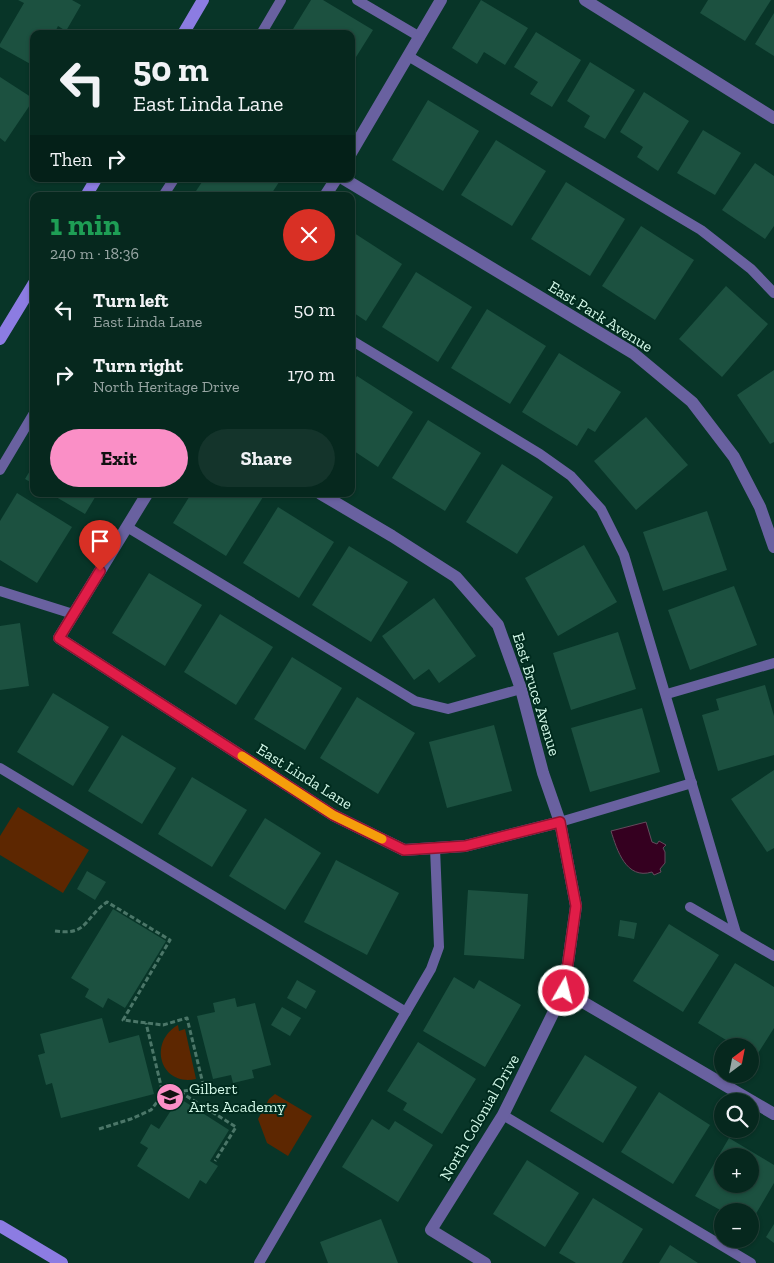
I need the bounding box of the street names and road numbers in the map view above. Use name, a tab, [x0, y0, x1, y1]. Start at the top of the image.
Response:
street label: East Park Avenue	[545, 277, 656, 356]
street label: East Bruce Avenue	[509, 630, 564, 758]
street label: East Linda Lane	[253, 739, 356, 813]
street label: North Colonial Drive	[436, 1051, 523, 1184]

